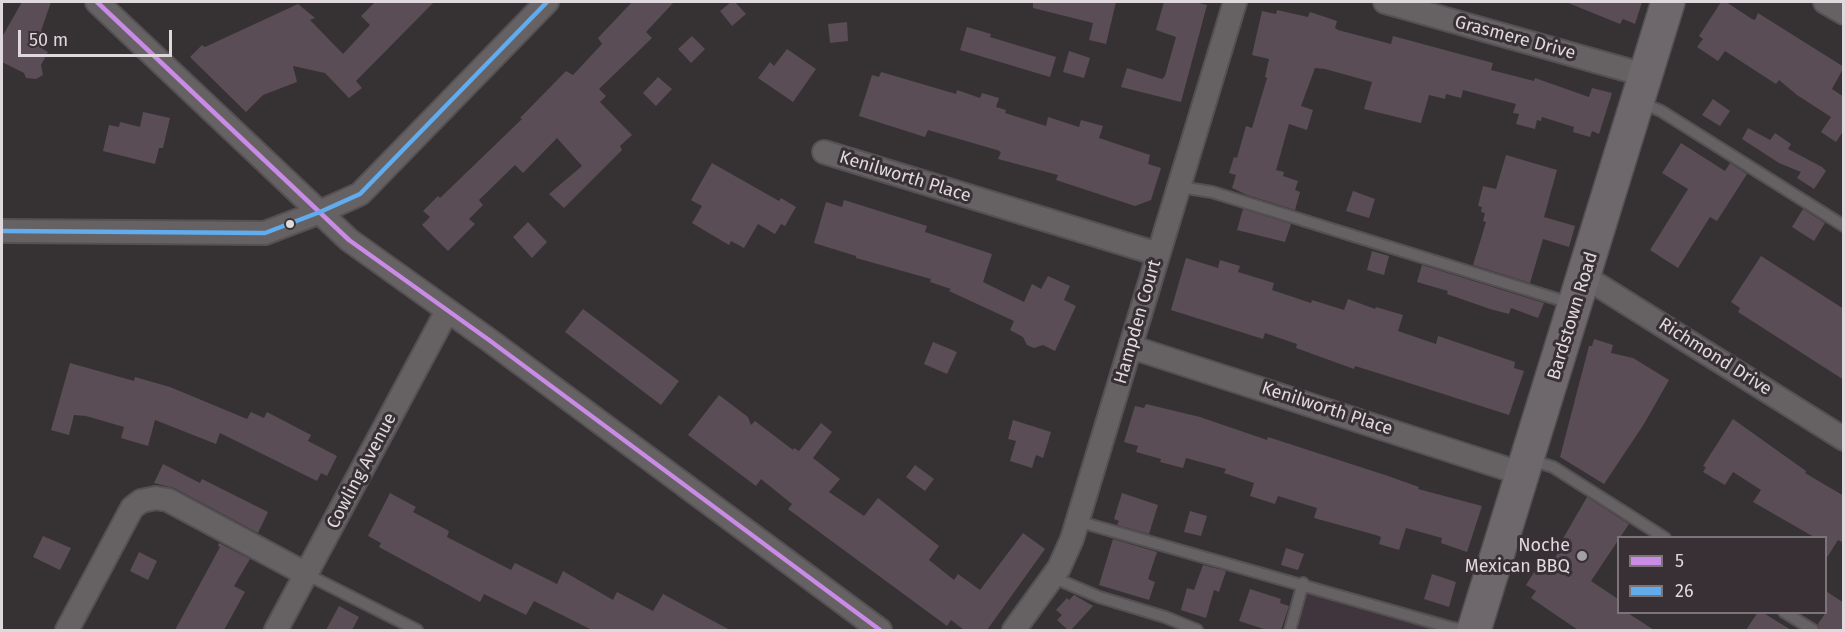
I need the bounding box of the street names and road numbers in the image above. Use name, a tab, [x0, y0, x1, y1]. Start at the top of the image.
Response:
street label: Grasmere Drive	[1452, 12, 1578, 64]
street label: Kenilworth Place	[837, 147, 973, 207]
street label: Bardstown Road	[1543, 249, 1603, 383]
street label: Hampden Court	[1110, 257, 1166, 387]
street label: Richmond Drive	[1654, 314, 1776, 400]
street label: Kenilworth Place	[1259, 378, 1395, 440]
street label: Cowling Avenue	[322, 409, 402, 533]

